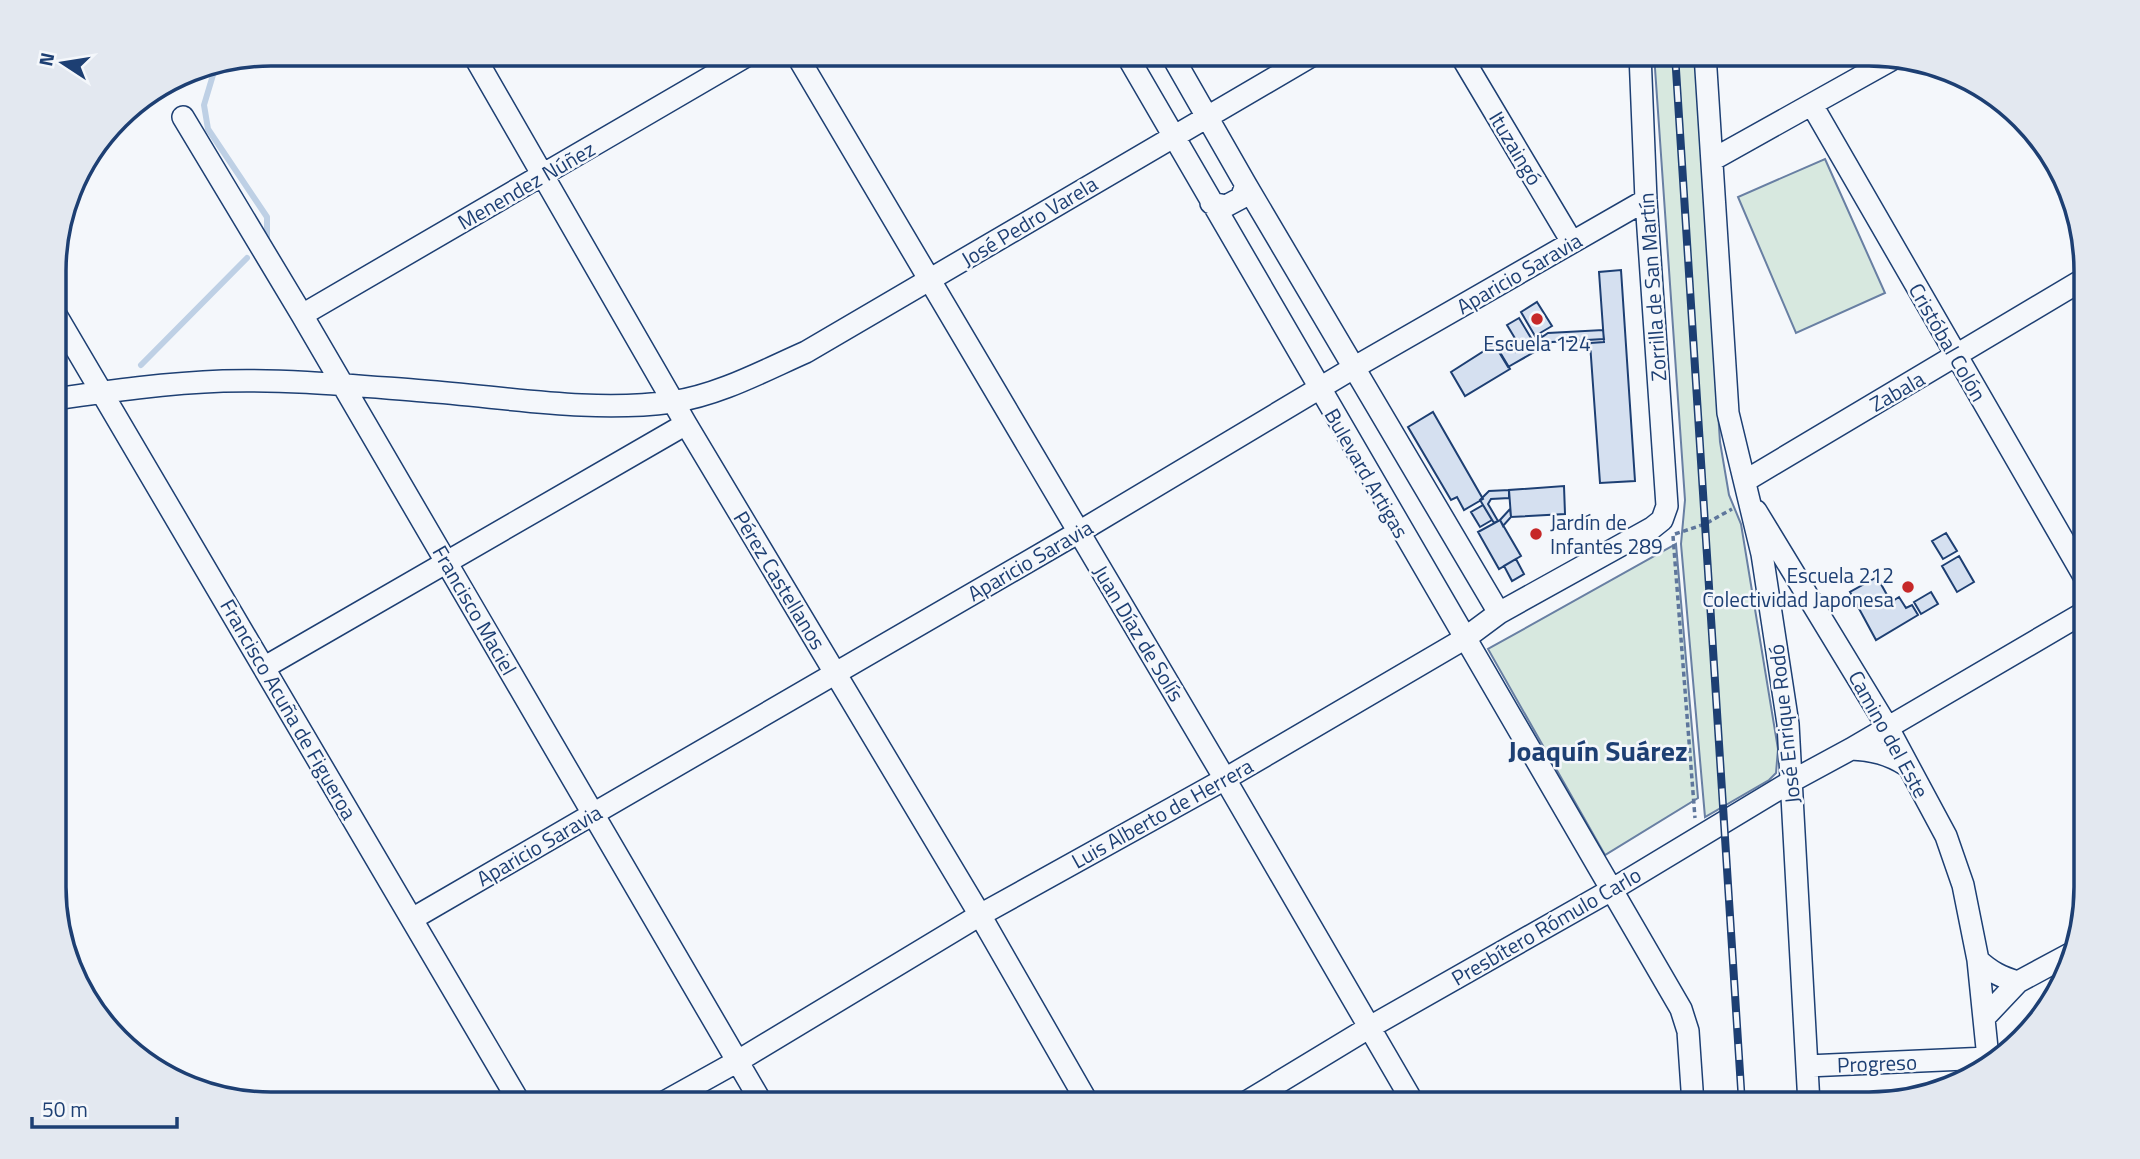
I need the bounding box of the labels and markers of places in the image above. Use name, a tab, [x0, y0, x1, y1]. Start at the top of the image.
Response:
marker: Escuela 124	[1529, 311, 1545, 327]
place label: Escuela 124	[1483, 327, 1591, 359]
place label: Jardín de Infantes 289	[1550, 506, 1663, 562]
marker: Jardín de Infantes 289	[1528, 526, 1544, 542]
place label: Escuela 212 Colectividad Japonesa	[1702, 559, 1894, 615]
marker: Escuela 212 Colectividad Japonesa	[1900, 579, 1916, 595]

